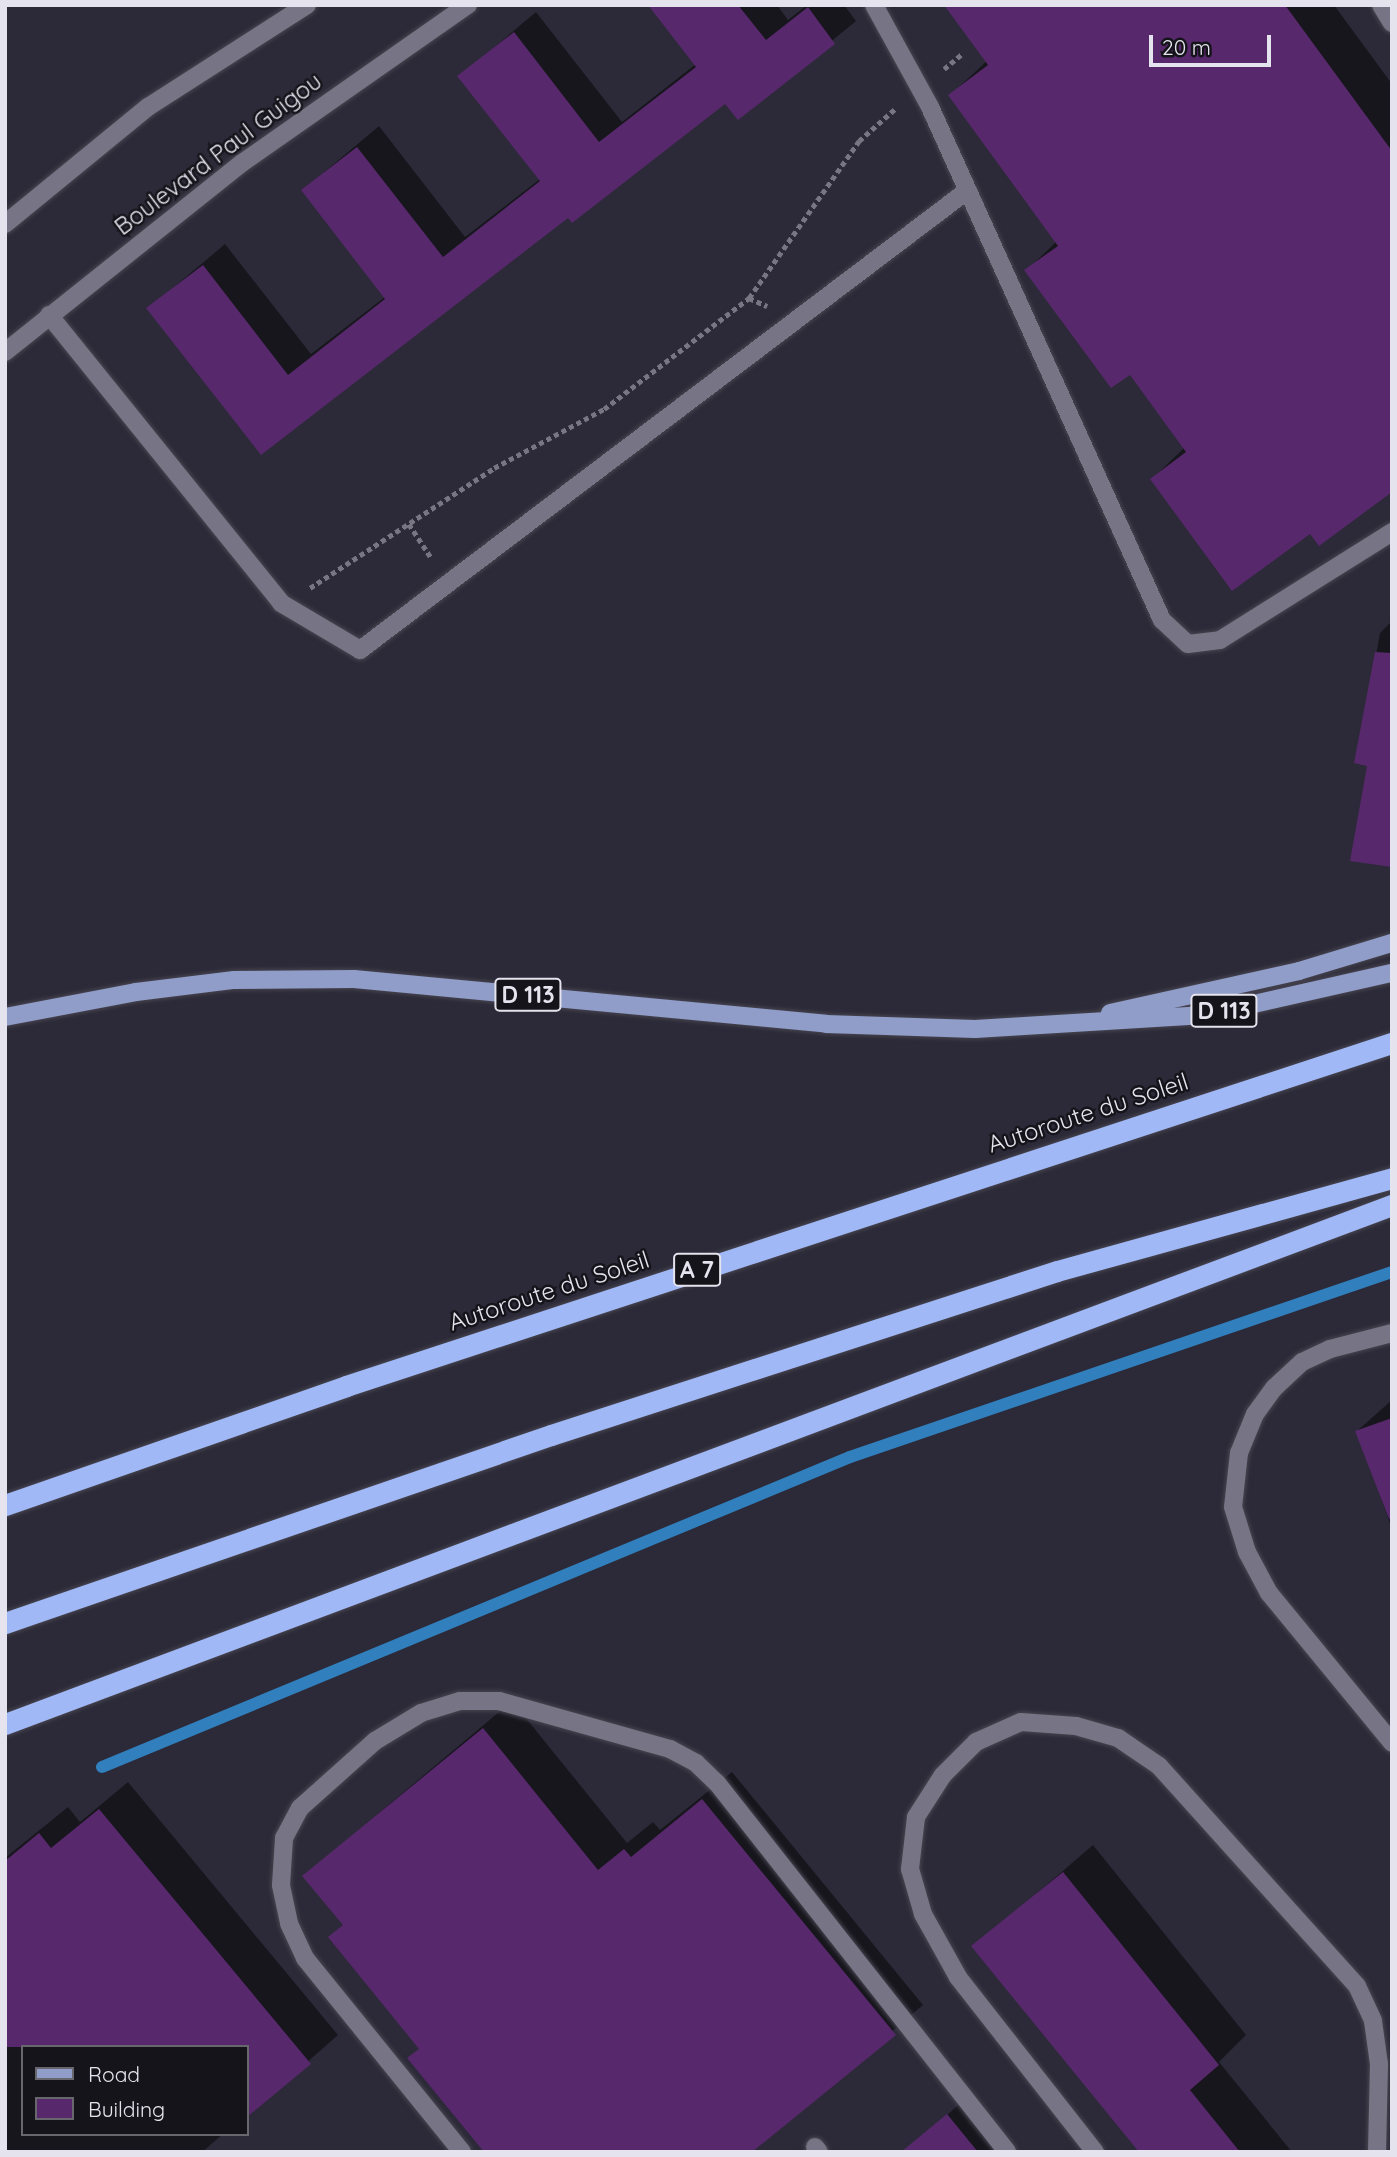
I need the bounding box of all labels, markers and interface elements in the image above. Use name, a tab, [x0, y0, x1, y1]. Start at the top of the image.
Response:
scale bar	[1152, 21, 1274, 65]
text: 20 m	[1162, 34, 1211, 60]
street label: Boulevard Paul Guigou	[109, 67, 327, 241]
road number: D 113	[493, 976, 563, 1014]
road number: D 113	[1189, 992, 1259, 1030]
street label: Autoroute du Soleil	[984, 1067, 1192, 1159]
street label: Autoroute du Soleil	[445, 1245, 653, 1337]
road number: A 7	[672, 1250, 722, 1289]
legend	[21, 2045, 248, 2136]
text: Road	[88, 2061, 140, 2087]
text: Building	[88, 2096, 165, 2122]

